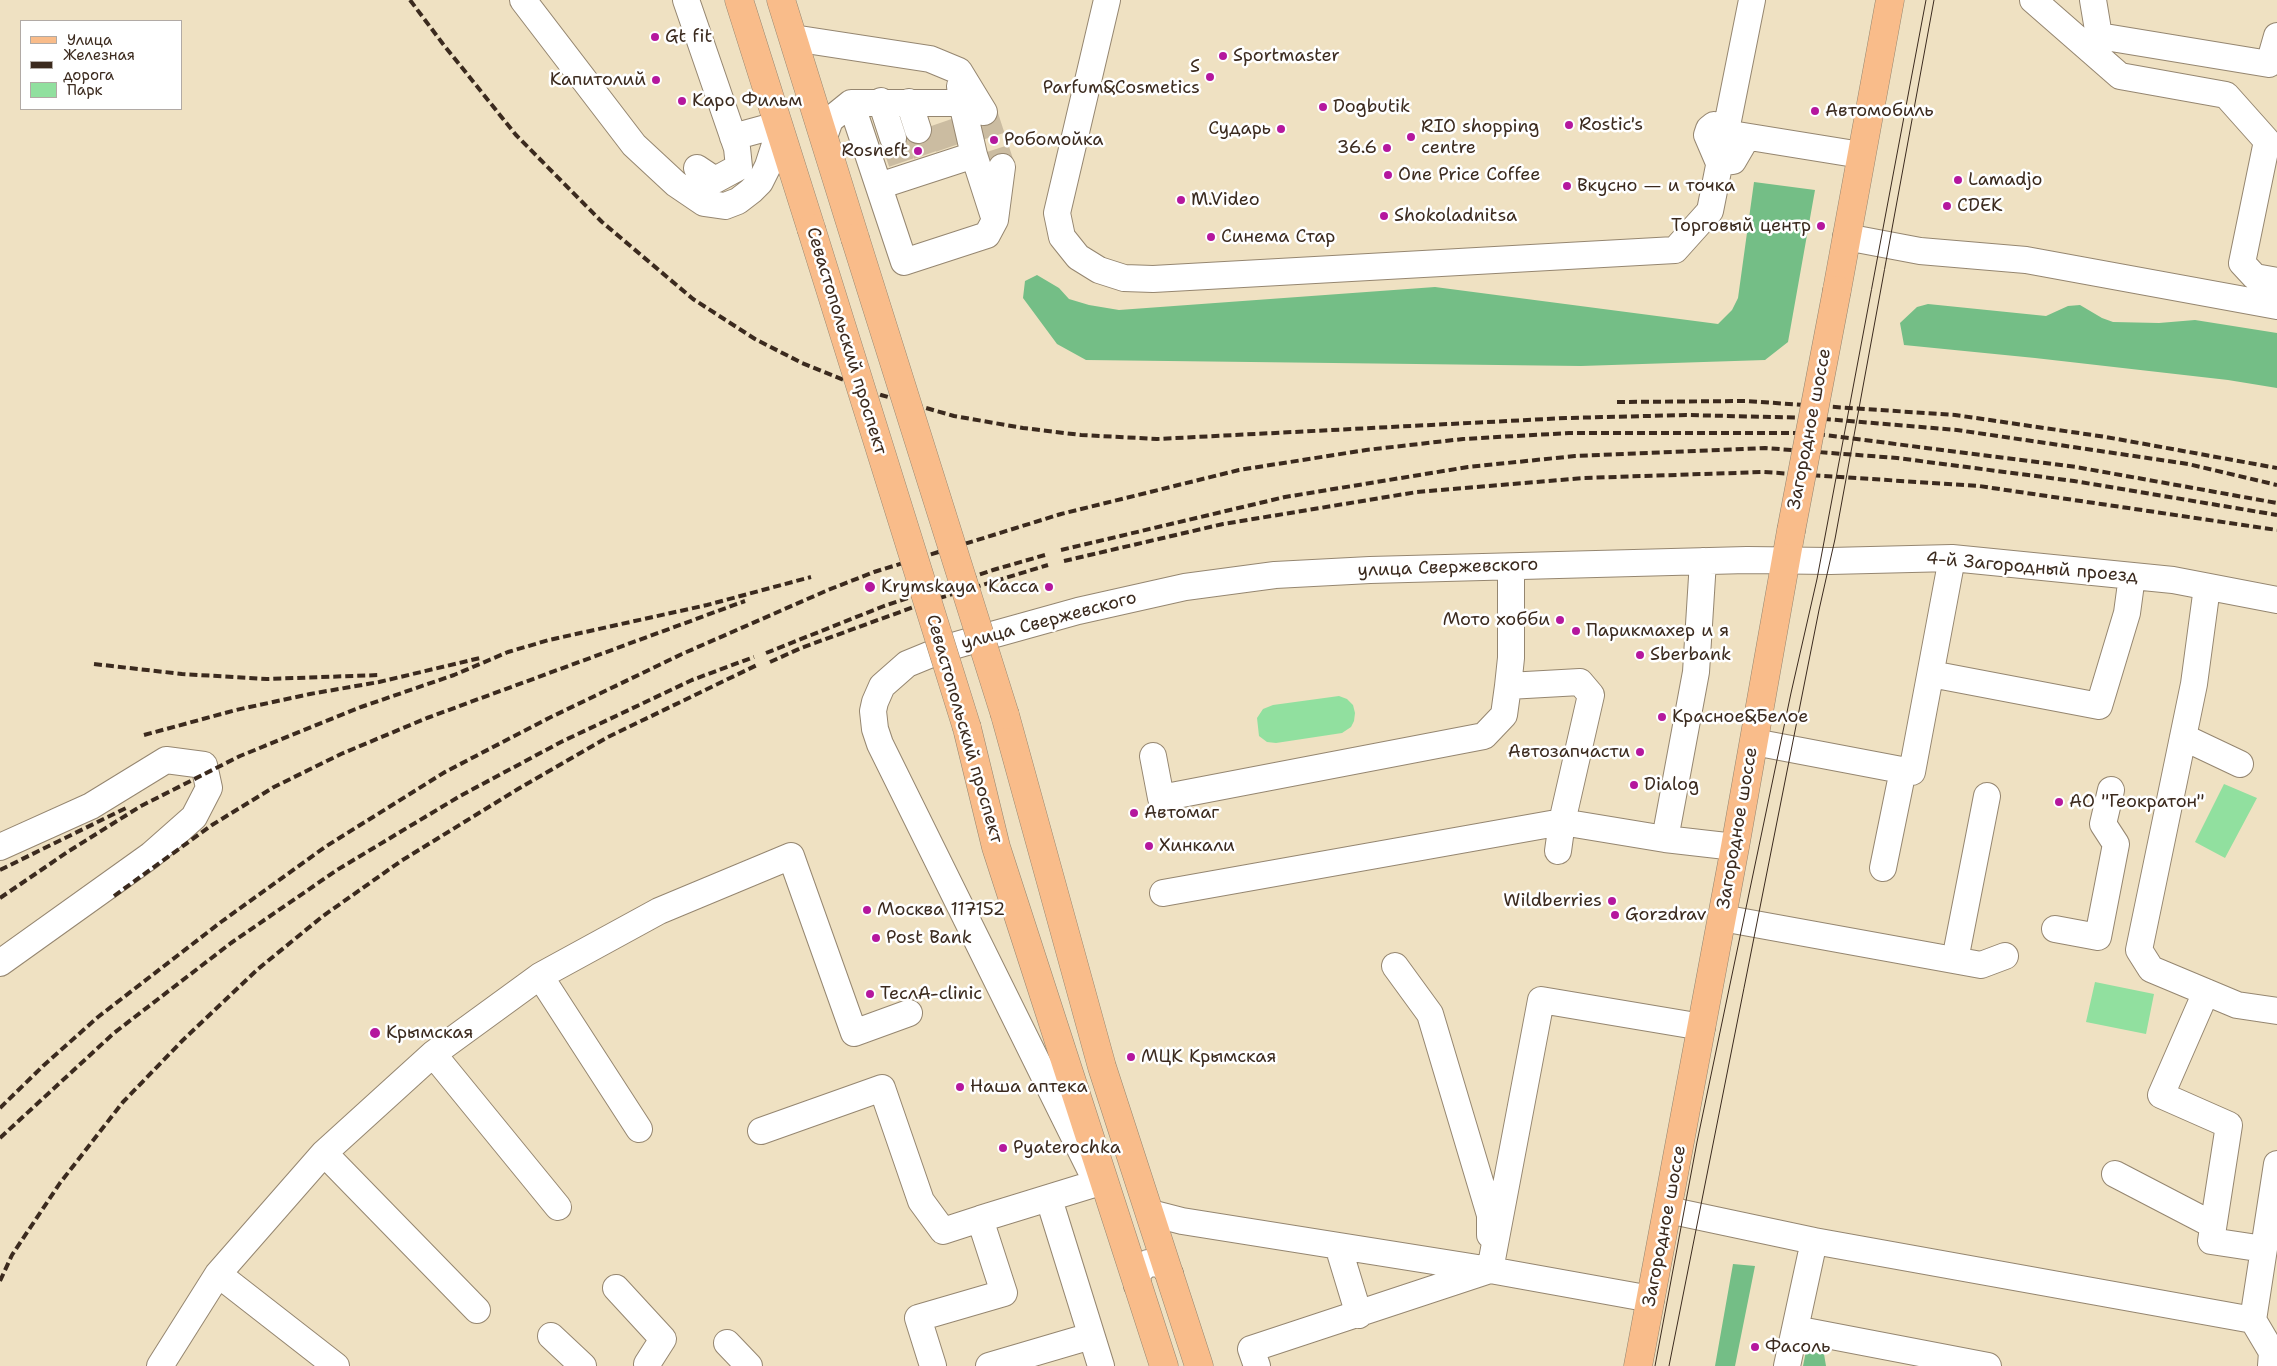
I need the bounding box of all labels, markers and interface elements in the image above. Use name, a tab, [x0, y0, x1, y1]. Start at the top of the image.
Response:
legend	[20, 20, 182, 110]
place label: Gt fit	[665, 26, 712, 48]
text: Улица	[67, 30, 112, 50]
marker: Gt fit	[649, 31, 661, 43]
text: Железная дорога	[63, 45, 135, 85]
place label: Sportmaster	[1233, 45, 1340, 67]
marker: Sportmaster	[1217, 50, 1229, 62]
place label: S Parfum&Cosmetics	[1043, 56, 1200, 98]
place label: Капитолий	[550, 69, 646, 91]
marker: S Parfum&Cosmetics	[1204, 71, 1216, 83]
marker: Капитолий	[650, 74, 662, 86]
text: Парк	[67, 80, 103, 100]
place label: Каро Фильм	[692, 90, 802, 112]
marker: Каро Фильм	[676, 95, 688, 107]
place label: Dogbutik	[1333, 96, 1410, 118]
place label: Автомобиль	[1825, 100, 1934, 122]
marker: Dogbutik	[1317, 101, 1329, 113]
marker: Автомобиль	[1809, 105, 1821, 117]
place label: Rostic's	[1579, 114, 1643, 136]
place label: RIO shopping centre	[1421, 116, 1539, 158]
place label: Сударь	[1208, 118, 1271, 140]
marker: Rostic's	[1563, 119, 1575, 131]
marker: Сударь	[1275, 123, 1287, 135]
place label: Робомойка	[1004, 129, 1103, 151]
marker: RIO shopping centre	[1405, 131, 1417, 143]
marker: Робомойка	[988, 134, 1000, 146]
place label: 36.6	[1337, 137, 1377, 159]
place label: Rosneft	[841, 140, 908, 162]
marker: 36.6	[1381, 142, 1393, 154]
marker: Rosneft	[912, 145, 924, 157]
place label: One Price Coffee	[1398, 164, 1540, 186]
marker: One Price Coffee	[1382, 169, 1394, 181]
place label: Lamadjo	[1968, 169, 2042, 191]
marker: Lamadjo	[1952, 174, 1964, 186]
place label: Вкусно — и точка	[1577, 175, 1735, 197]
marker: Вкусно — и точка	[1561, 180, 1573, 192]
place label: M.Video	[1191, 189, 1260, 211]
marker: M.Video	[1175, 194, 1187, 206]
place label: CDEK	[1957, 195, 2003, 217]
marker: CDEK	[1941, 200, 1953, 212]
place label: Shokoladnitsa	[1394, 205, 1517, 227]
marker: Shokoladnitsa	[1378, 210, 1390, 222]
place label: Торговый центр	[1671, 215, 1811, 237]
marker: Торговый центр	[1815, 220, 1827, 232]
street label: Севастопольский проспект	[801, 225, 891, 457]
place label: Синема Стар	[1221, 226, 1335, 248]
marker: Синема Стар	[1205, 231, 1217, 243]
street label: Загородное шоссе	[1784, 347, 1836, 511]
street label: 4-й Загородный проезд	[1925, 548, 2139, 588]
street label: улица Свержевского	[1357, 554, 1539, 582]
place label: Krymskaya	[881, 576, 976, 598]
place label: Касса	[988, 576, 1039, 598]
marker: Krymskaya	[863, 580, 877, 594]
marker: Касса	[1043, 581, 1055, 593]
street label: улица Свержевского	[959, 587, 1139, 655]
place label: Мото хобби	[1443, 609, 1550, 631]
street label: Севастопольский проспект	[921, 612, 1007, 846]
marker: Мото хобби	[1554, 614, 1566, 626]
place label: Парикмахер и я	[1586, 620, 1729, 642]
marker: Парикмахер и я	[1570, 625, 1582, 637]
place label: Sberbank	[1650, 644, 1731, 666]
marker: Sberbank	[1634, 649, 1646, 661]
place label: Красное&Белое	[1672, 706, 1808, 728]
marker: Красное&Белое	[1656, 711, 1668, 723]
place label: Автозапчасти	[1508, 741, 1630, 763]
street label: Загородное шоссе	[1713, 745, 1763, 911]
marker: Автозапчасти	[1634, 746, 1646, 758]
place label: Dialog	[1644, 774, 1699, 796]
marker: Dialog	[1628, 779, 1640, 791]
place label: АО "Геократон"	[2069, 791, 2205, 813]
marker: АО "Геократон"	[2053, 796, 2065, 808]
place label: Автомаг	[1144, 802, 1219, 824]
marker: Автомаг	[1128, 807, 1140, 819]
place label: Хинкали	[1159, 835, 1235, 857]
marker: Хинкали	[1143, 840, 1155, 852]
place label: Wildberries	[1503, 890, 1602, 912]
marker: Wildberries	[1606, 895, 1618, 907]
place label: Москва 117152	[877, 899, 1005, 921]
marker: Москва 117152	[861, 904, 873, 916]
place label: Gorzdrav	[1625, 904, 1706, 926]
marker: Gorzdrav	[1609, 909, 1621, 921]
place label: Post Bank	[886, 927, 972, 949]
marker: Post Bank	[870, 932, 882, 944]
place label: ТеслА-clinic	[880, 983, 982, 1005]
marker: ТеслА-clinic	[864, 988, 876, 1000]
place label: Крымская	[386, 1022, 473, 1044]
marker: Крымская	[368, 1026, 382, 1040]
place label: МЦК Крымская	[1141, 1046, 1276, 1068]
marker: МЦК Крымская	[1125, 1051, 1137, 1063]
place label: Наша аптека	[970, 1076, 1088, 1098]
marker: Наша аптека	[954, 1081, 966, 1093]
place label: Pyaterochka	[1013, 1137, 1121, 1159]
marker: Pyaterochka	[997, 1142, 1009, 1154]
street label: Загородное шоссе	[1639, 1144, 1691, 1308]
place label: Фасоль	[1765, 1336, 1830, 1358]
marker: Фасоль	[1749, 1341, 1761, 1353]

